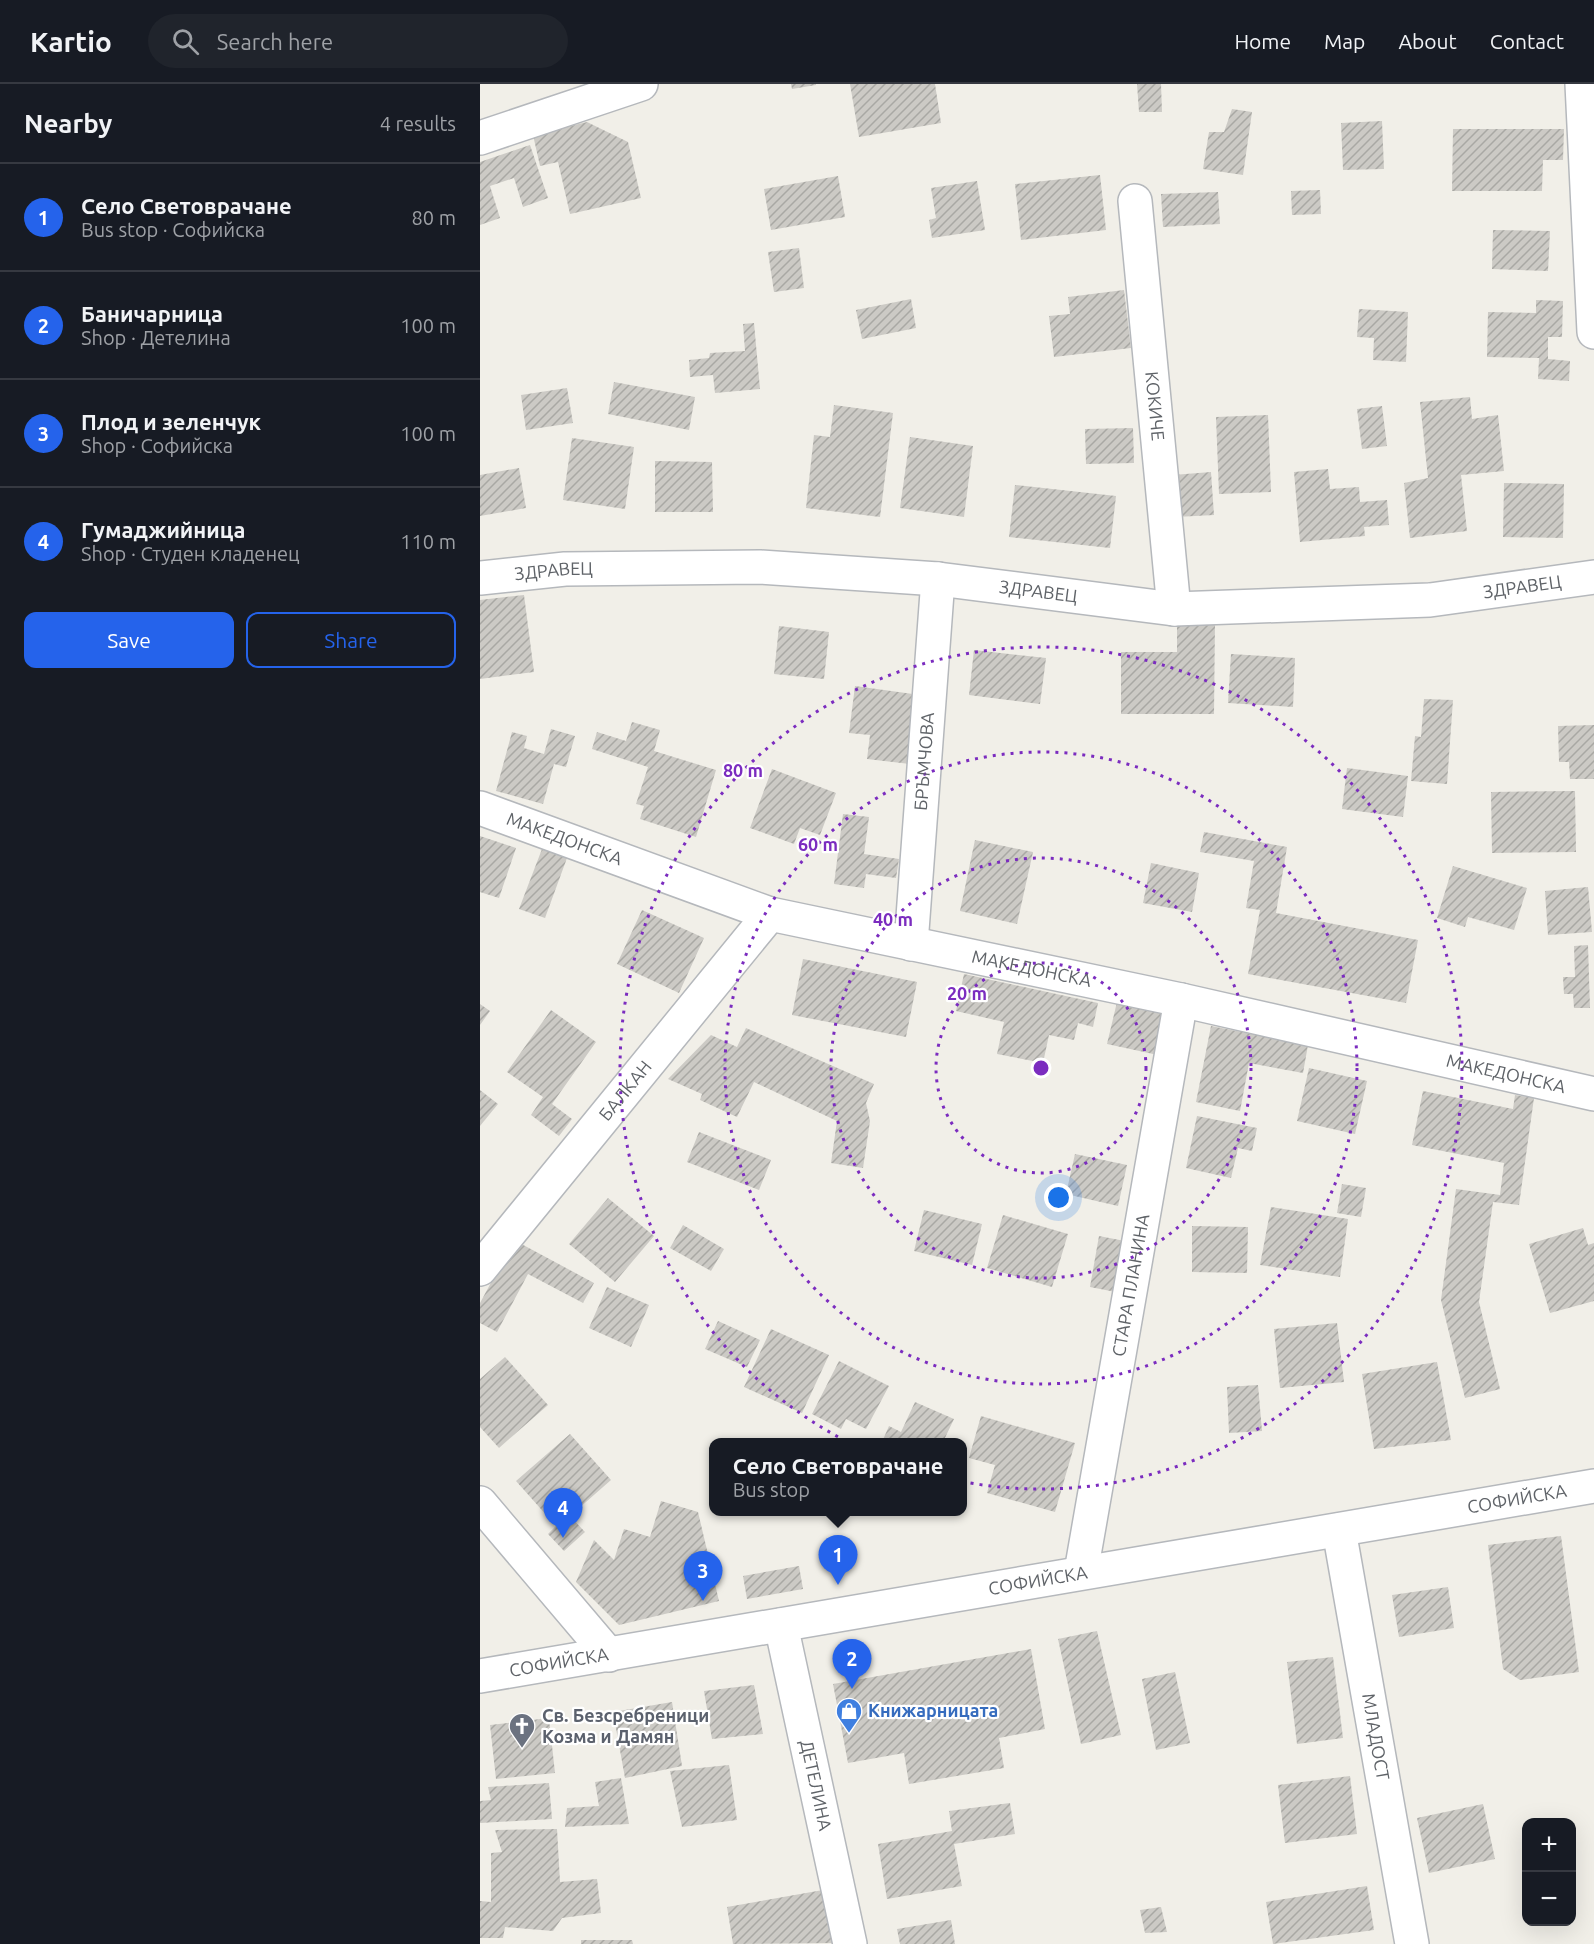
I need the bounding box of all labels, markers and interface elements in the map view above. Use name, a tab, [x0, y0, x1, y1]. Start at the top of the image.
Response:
search box	[148, 14, 568, 68]
icon: search	[169, 25, 202, 58]
text: Kartio	[30, 26, 112, 57]
text: Search here	[217, 29, 333, 54]
text: Home	[1234, 29, 1291, 53]
text: Map	[1324, 29, 1365, 53]
text: About	[1398, 29, 1457, 53]
text: Contact	[1490, 29, 1564, 53]
text: Nearby	[24, 109, 112, 138]
text: 4 results	[380, 112, 456, 135]
text: Село Световрачане	[81, 193, 292, 218]
text: 1	[38, 206, 49, 229]
text: 80 m	[412, 206, 456, 229]
text: Bus stop · Софийска	[81, 218, 265, 241]
text: Баничарница	[81, 301, 223, 326]
text: 2	[38, 314, 49, 337]
text: 100 m	[400, 314, 456, 337]
text: Shop · Детелина	[81, 326, 231, 349]
street label: КОКИЧЕ	[1142, 370, 1169, 442]
text: Плод и зеленчук	[81, 409, 261, 434]
text: 3	[38, 422, 49, 445]
text: 100 m	[400, 422, 456, 445]
text: Shop · Софийска	[81, 434, 233, 457]
text: Гумаджийница	[81, 517, 245, 542]
text: 4	[38, 530, 49, 553]
text: 110 m	[400, 530, 456, 553]
text: Shop · Студен кладенец	[81, 542, 300, 565]
street label: ЗДРАВЕЦ	[513, 558, 593, 583]
street label: ЗДРАВЕЦ	[1482, 571, 1563, 601]
street label: ЗДРАВЕЦ	[998, 576, 1079, 606]
button: Save	[24, 612, 234, 668]
button: Share	[246, 612, 456, 668]
street label: БРЪМЧОВА	[910, 711, 937, 811]
text: 80 m	[723, 760, 763, 780]
street label: МАКЕДОНСКА	[504, 808, 626, 868]
text: 60 m	[798, 834, 838, 854]
text: 40 m	[873, 909, 913, 929]
street label: МАКЕДОНСКА	[970, 946, 1094, 990]
text: 20 m	[947, 983, 987, 1003]
street label: МАКЕДОНСКА	[1445, 1050, 1568, 1096]
street label: БАЛКАН	[594, 1056, 655, 1124]
centre of rings	[1031, 1058, 1051, 1078]
your location	[1044, 1183, 1073, 1212]
street label: СТАРА ПЛАНИНА	[1108, 1212, 1152, 1358]
popup	[709, 1438, 967, 1516]
text: Село Световрачане	[733, 1453, 943, 1478]
text: Bus stop	[733, 1478, 810, 1501]
street label: СОФИЙСКА	[1466, 1480, 1568, 1516]
pin: 4	[544, 1488, 583, 1538]
pin: 1	[818, 1536, 858, 1585]
pin: 3	[684, 1552, 722, 1601]
street label: СОФИЙСКА	[987, 1562, 1089, 1598]
pin: 2	[832, 1640, 872, 1689]
street label: СОФИЙСКА	[508, 1643, 610, 1680]
street label: МЛАДОСТ	[1359, 1692, 1394, 1782]
shop icon: Книжарницата	[834, 1696, 864, 1734]
place label: Книжарницата	[868, 1700, 998, 1720]
place label: Св. Безсребреници Козма и Дамян	[542, 1705, 709, 1746]
church icon: Св. Безсребреници Козма и Дамян	[507, 1711, 537, 1749]
street label: ДЕТЕЛИНА	[797, 1738, 836, 1833]
map controls	[1522, 1818, 1576, 1926]
button: +	[1522, 1818, 1576, 1872]
button: −	[1522, 1872, 1576, 1926]

